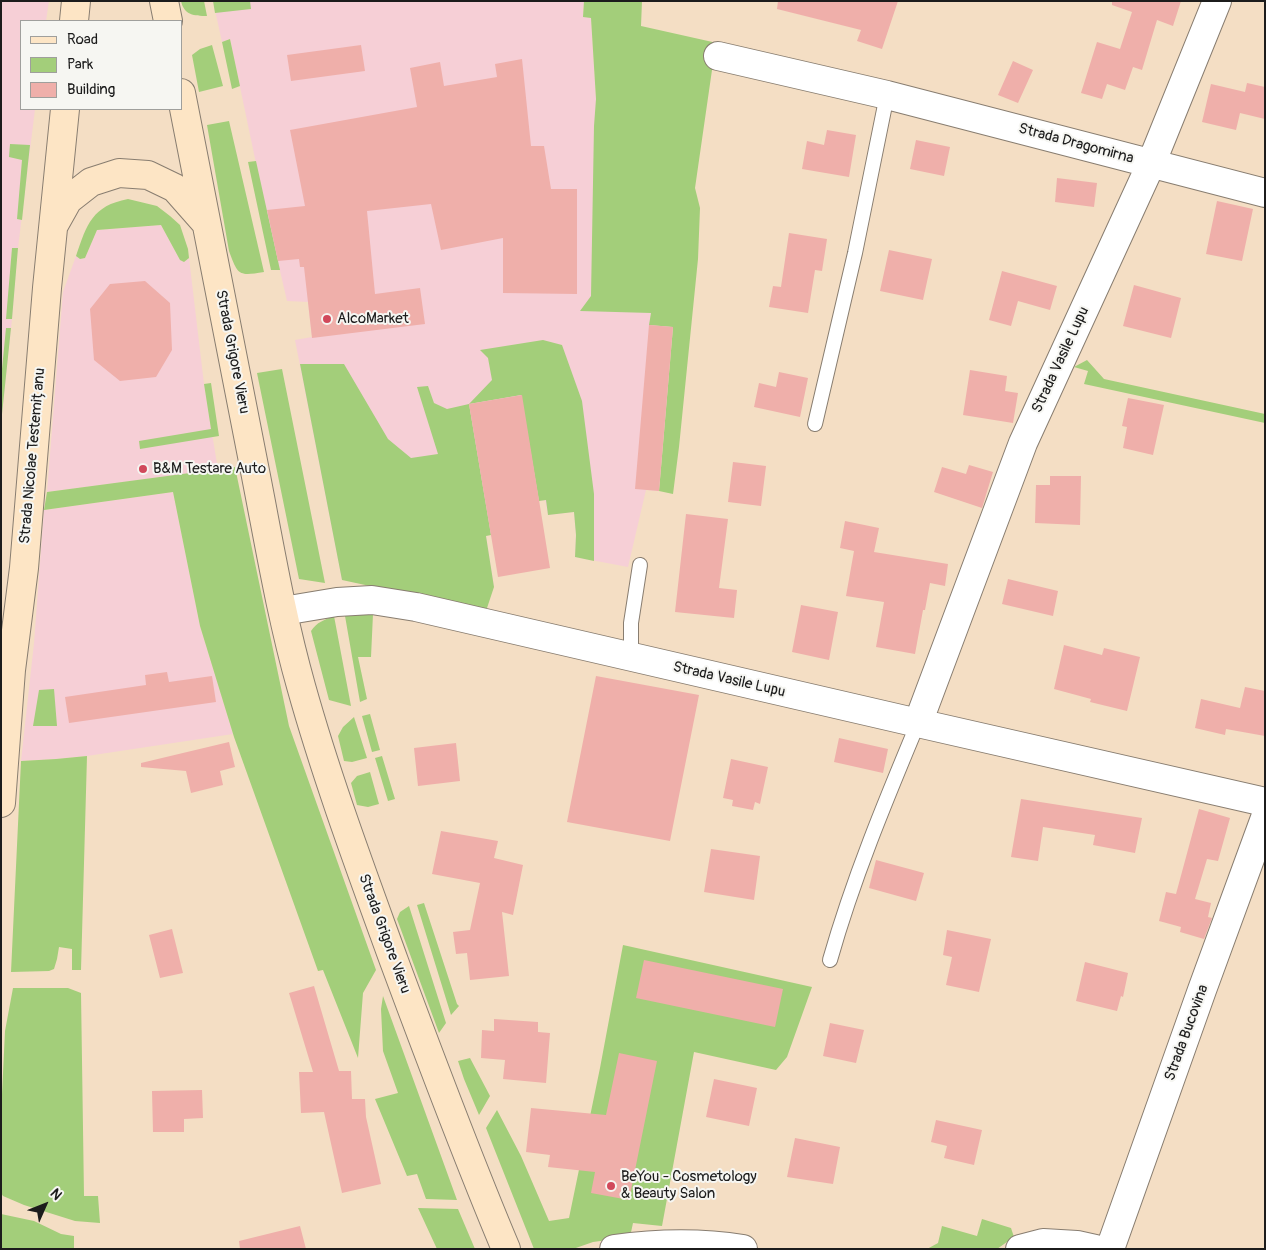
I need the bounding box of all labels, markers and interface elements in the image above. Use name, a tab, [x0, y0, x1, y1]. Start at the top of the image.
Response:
legend	[20, 20, 182, 110]
text: Road	[67, 30, 98, 49]
text: Park	[67, 55, 93, 74]
text: Building	[67, 80, 115, 99]
street label: Strada Dragomirna	[1016, 120, 1136, 168]
street label: Strada Grigore Vieru	[211, 288, 253, 416]
street label: Strada Vasile Lupu	[1029, 304, 1093, 416]
place label: AlcoMarket	[337, 310, 409, 328]
marker: AlcoMarket	[321, 313, 333, 325]
street label: Strada Nicolae Testemițanu	[16, 367, 50, 545]
place label: B&M Testare Auto	[153, 460, 266, 478]
marker: B&M Testare Auto	[137, 463, 149, 475]
street label: Strada Vasile Lupu	[671, 658, 787, 702]
street label: Strada Grigore Vieru	[354, 872, 414, 996]
street label: Strada Bucovina	[1161, 982, 1213, 1084]
place label: BeYou - Cosmetology & Beauty Salon	[621, 1168, 757, 1203]
north arrow	[20, 1180, 70, 1230]
marker: BeYou - Cosmetology & Beauty Salon	[605, 1180, 617, 1192]
text: N	[47, 1185, 66, 1204]

